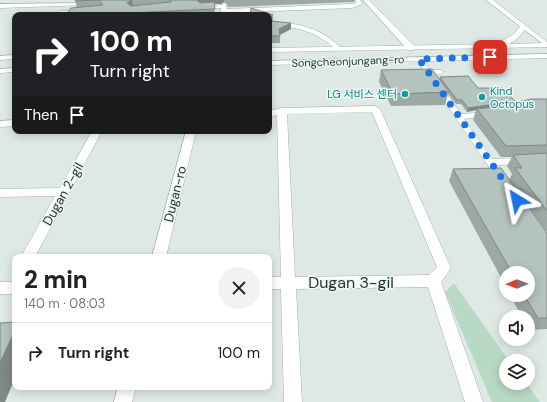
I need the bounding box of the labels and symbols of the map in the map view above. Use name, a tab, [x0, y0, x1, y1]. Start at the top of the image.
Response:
pin	[473, 40, 507, 74]
street label: Songcheonjungang-ro	[291, 52, 405, 70]
place label: Kind Octopus	[490, 84, 534, 111]
place label: LG 서비스 센터	[327, 87, 397, 101]
marker: LG 서비스 센터	[400, 89, 410, 99]
marker: Kind Octopus	[477, 92, 487, 102]
street label: Dugan 2-gil	[39, 160, 87, 228]
street label: Dugan-ro	[160, 164, 190, 224]
position arrow	[496, 179, 538, 221]
north arrow	[499, 266, 535, 302]
street label: Dugan 3-gil	[308, 272, 394, 293]

